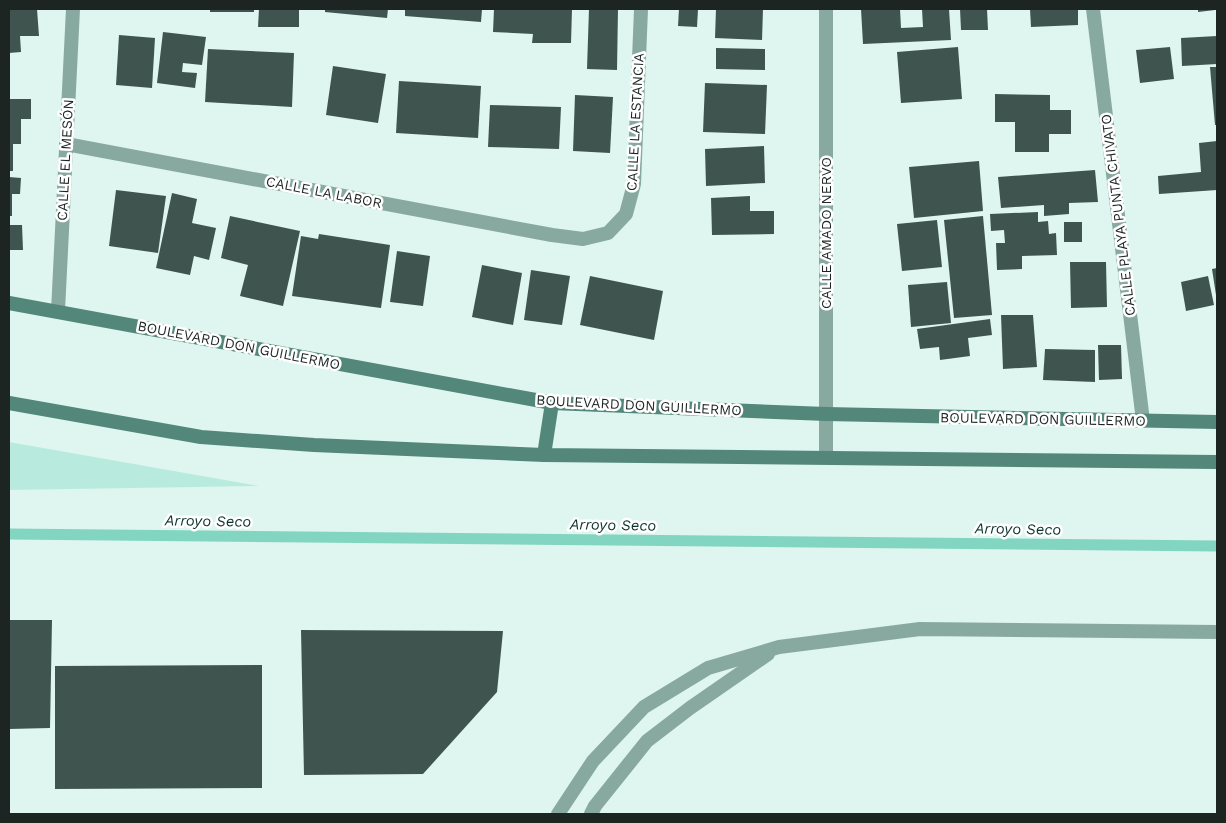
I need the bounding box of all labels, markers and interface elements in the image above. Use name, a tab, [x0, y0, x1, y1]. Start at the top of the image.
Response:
street label: CALLE LA ESTANCIA	[623, 53, 647, 191]
street label: CALLE EL MESÓN	[54, 99, 76, 221]
street label: CALLE PLAYA PUNTA CHIVATO	[1098, 113, 1138, 317]
street label: CALLE AMADO NERVO	[818, 157, 834, 309]
street label: CALLE LA LABOR	[265, 173, 383, 211]
street label: BOULEVARD DON GUILLERMO	[137, 318, 341, 372]
street label: BOULEVARD DON GUILLERMO	[536, 392, 742, 418]
street label: BOULEVARD DON GUILLERMO	[940, 409, 1146, 429]
water label: Arroyo Seco	[164, 511, 251, 531]
water label: Arroyo Seco	[569, 515, 656, 535]
water label: Arroyo Seco	[974, 519, 1061, 539]

